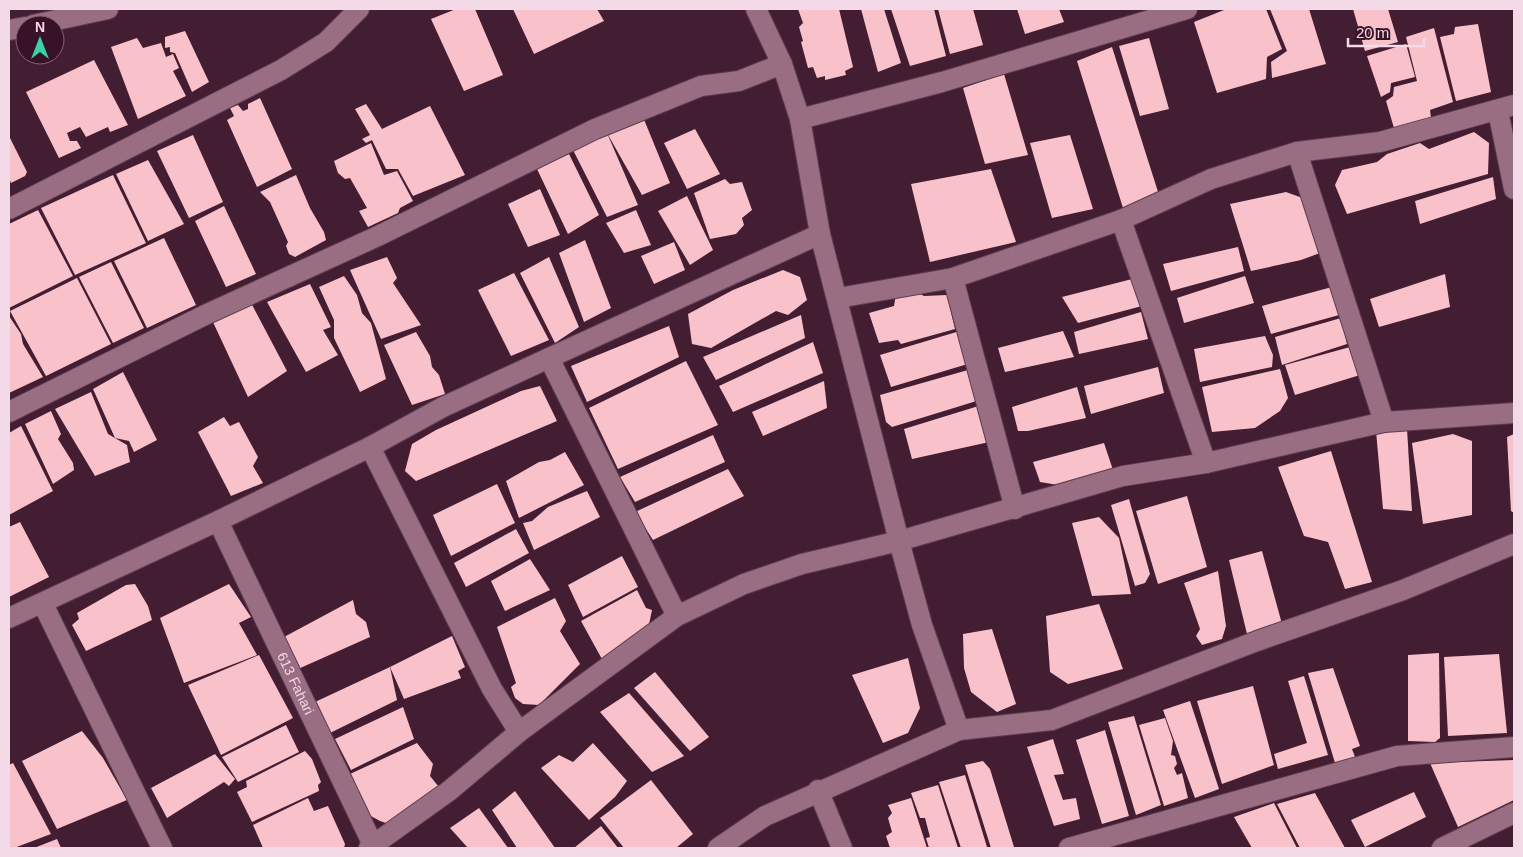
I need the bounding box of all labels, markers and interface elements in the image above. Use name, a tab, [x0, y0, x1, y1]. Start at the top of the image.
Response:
north arrow	[15, 15, 65, 65]
scale bar	[1348, 15, 1424, 47]
text: N	[35, 19, 45, 35]
text: 20 m	[1356, 24, 1389, 41]
street label: 613 Fahari	[274, 650, 317, 717]

